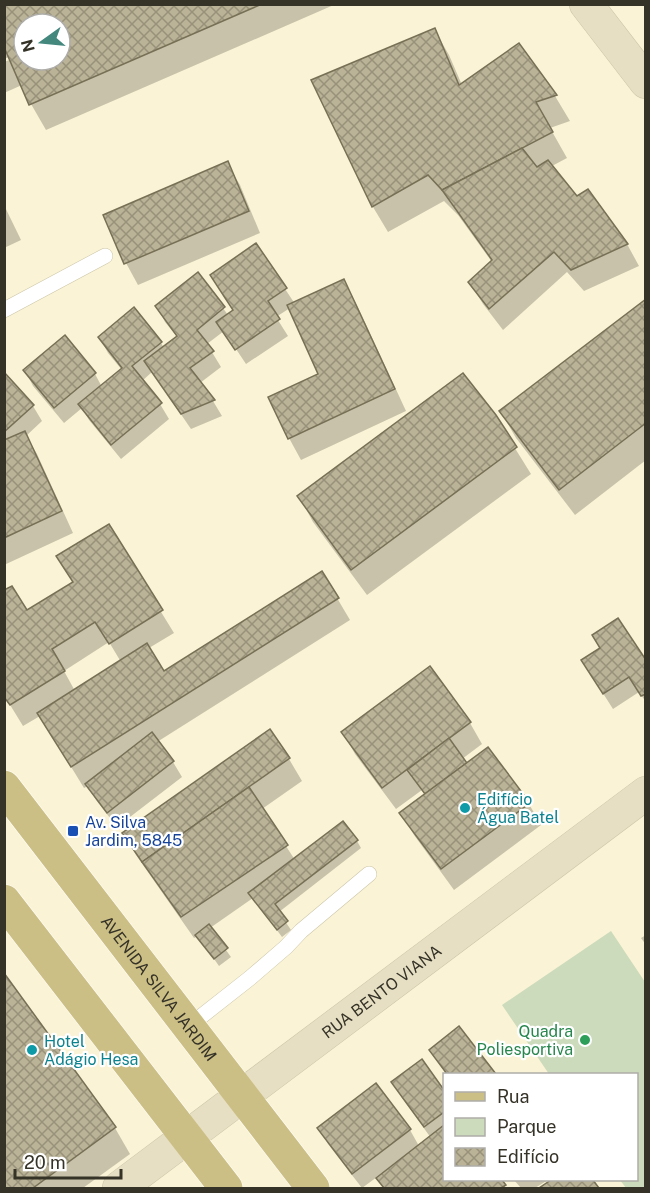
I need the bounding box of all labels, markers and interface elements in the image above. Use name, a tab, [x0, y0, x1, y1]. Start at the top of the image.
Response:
north arrow	[12, 12, 72, 72]
text: N	[17, 37, 39, 54]
place label: Edifício Água Batel	[477, 790, 559, 827]
marker: Edifício Água Batel	[458, 801, 472, 815]
place label: Av. Silva Jardim, 5845	[85, 813, 182, 850]
marker: Av. Silva Jardim, 5845	[66, 824, 80, 838]
street label: AVENIDA SILVA JARDIM	[97, 912, 221, 1065]
street label: RUA BENTO VIANA	[318, 941, 445, 1043]
place label: Quadra Poliesportiva	[477, 1022, 573, 1059]
place label: Hotel Adágio Hesa	[44, 1032, 138, 1069]
marker: Quadra Poliesportiva	[578, 1033, 592, 1047]
marker: Hotel Adágio Hesa	[25, 1043, 39, 1057]
legend	[443, 1073, 638, 1181]
text: Rua	[497, 1086, 529, 1107]
text: Parque	[497, 1116, 557, 1137]
scale bar	[15, 1142, 122, 1180]
text: Edifício	[497, 1146, 559, 1167]
text: 20 m	[24, 1152, 66, 1173]

